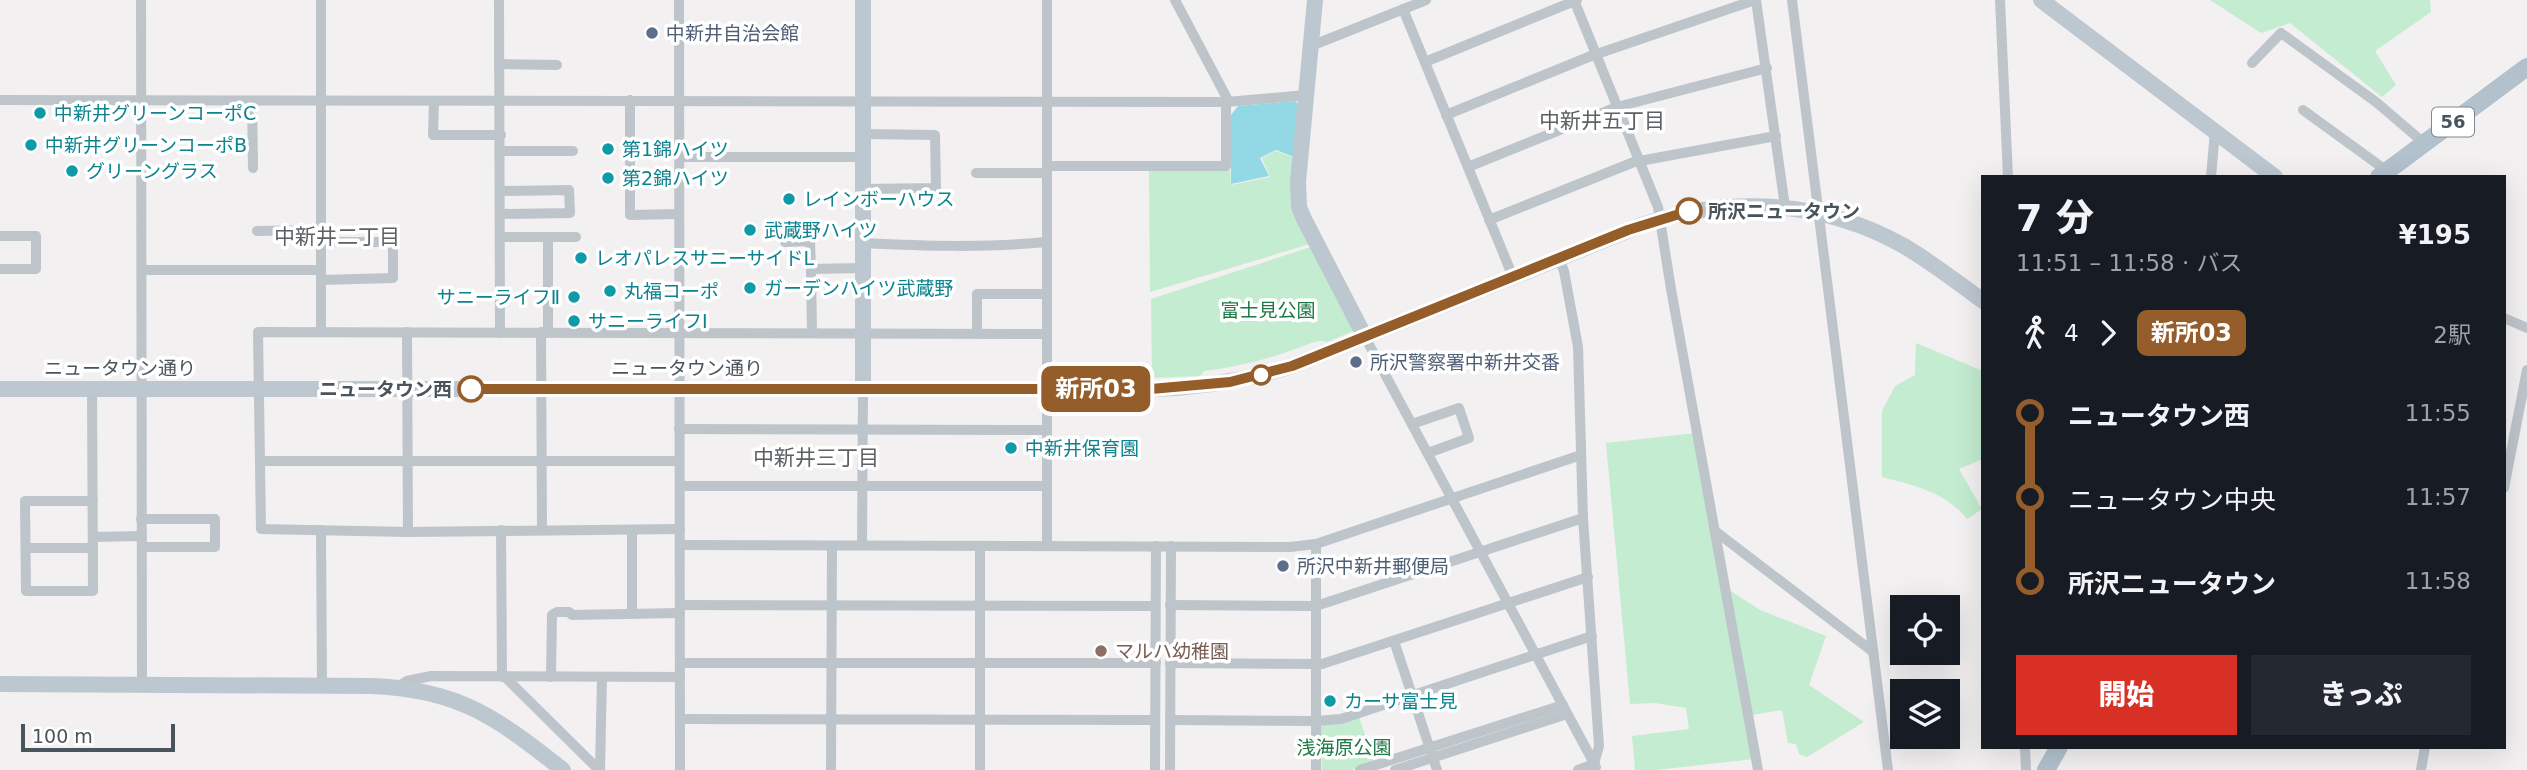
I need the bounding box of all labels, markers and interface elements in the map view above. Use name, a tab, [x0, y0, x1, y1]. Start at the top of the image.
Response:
place label: 中新井自治会館	[666, 22, 799, 44]
marker: 中新井自治会館	[644, 25, 660, 41]
place label: 中新井グリーンコーポC	[54, 102, 256, 124]
marker: 中新井グリーンコーポC	[32, 105, 48, 121]
road number: 56	[2432, 107, 2474, 136]
district label: 中新井五丁目	[1539, 109, 1665, 133]
place label: 中新井グリーンコーポB	[45, 134, 247, 156]
marker: 中新井グリーンコーポB	[23, 137, 39, 153]
place label: 第1錦ハイツ	[622, 138, 729, 160]
marker: 第1錦ハイツ	[600, 141, 616, 157]
place label: グリーングラス	[86, 160, 218, 182]
marker: グリーングラス	[64, 163, 80, 179]
place label: 第2錦ハイツ	[622, 167, 729, 189]
marker: 第2錦ハイツ	[600, 170, 616, 186]
place label: レインボーハウス	[803, 188, 955, 210]
marker: レインボーハウス	[781, 191, 797, 207]
text: 7 分	[2016, 196, 2094, 240]
marker: 所沢ニュータウン	[1676, 198, 1702, 224]
place label: 所沢ニュータウン	[1708, 200, 1860, 222]
place label: 武蔵野ハイツ	[764, 219, 878, 241]
text: ¥195	[2399, 220, 2471, 250]
marker: 武蔵野ハイツ	[742, 222, 758, 238]
district label: 中新井二丁目	[274, 225, 400, 249]
place label: レオパレスサニーサイドL	[595, 247, 815, 269]
marker: レオパレスサニーサイドL	[573, 250, 589, 266]
text: 11:51 – 11:58 · バス	[2016, 250, 2243, 276]
place label: ガーデンハイツ武蔵野	[764, 277, 954, 299]
place label: 丸福コーポ	[624, 280, 719, 302]
marker: ガーデンハイツ武蔵野	[742, 280, 758, 296]
marker: 丸福コーポ	[602, 283, 618, 299]
place label: サニーライフⅡ	[437, 286, 560, 308]
marker: サニーライフⅡ	[566, 289, 582, 305]
park label: 富士見公園	[1220, 299, 1316, 321]
place label: サニーライフⅠ	[588, 310, 708, 332]
marker: サニーライフⅠ	[566, 313, 582, 329]
icon: walk	[2016, 314, 2054, 352]
icon: forward	[2089, 314, 2127, 352]
text: 新所03	[2151, 319, 2232, 347]
text: 4	[2064, 320, 2079, 346]
text: 2駅	[2433, 322, 2471, 348]
place label: 所沢警察署中新井交番	[1370, 351, 1560, 373]
marker: 所沢警察署中新井交番	[1348, 354, 1364, 370]
street label: ニュータウン通り	[44, 357, 196, 379]
street label: ニュータウン通り	[611, 357, 763, 379]
unlabelled marker	[1251, 365, 1271, 385]
line badge: 新所03	[1047, 366, 1145, 412]
text: 新所03	[1055, 375, 1137, 403]
marker: ニュータウン西	[458, 376, 484, 402]
place label: ニュータウン西	[319, 378, 452, 400]
text: 11:55	[2405, 400, 2471, 426]
text: ニュータウン西	[2068, 401, 2250, 431]
place label: 中新井保育園	[1025, 437, 1139, 459]
marker: 中新井保育園	[1003, 440, 1019, 456]
district label: 中新井三丁目	[753, 446, 879, 470]
text: 11:57	[2405, 484, 2471, 510]
text: ニュータウン中央	[2068, 485, 2276, 515]
place label: 所沢中新井郵便局	[1297, 555, 1449, 577]
marker: 所沢中新井郵便局	[1275, 558, 1291, 574]
text: 11:58	[2405, 568, 2471, 594]
text: 所沢ニュータウン	[2068, 569, 2276, 599]
map controls	[1890, 595, 1960, 749]
button: locate	[1890, 595, 1960, 665]
place label: マルハ幼稚園	[1115, 640, 1229, 662]
marker: マルハ幼稚園	[1093, 643, 1109, 659]
button: 開始	[2016, 655, 2237, 735]
button: きっぷ	[2251, 655, 2471, 735]
button: layers	[1890, 679, 1960, 749]
place label: カーサ富士見	[1344, 690, 1458, 712]
marker: カーサ富士見	[1322, 693, 1338, 709]
scale bar	[21, 721, 175, 753]
text: 100 m	[32, 725, 93, 747]
park label: 浅海原公園	[1296, 736, 1392, 758]

